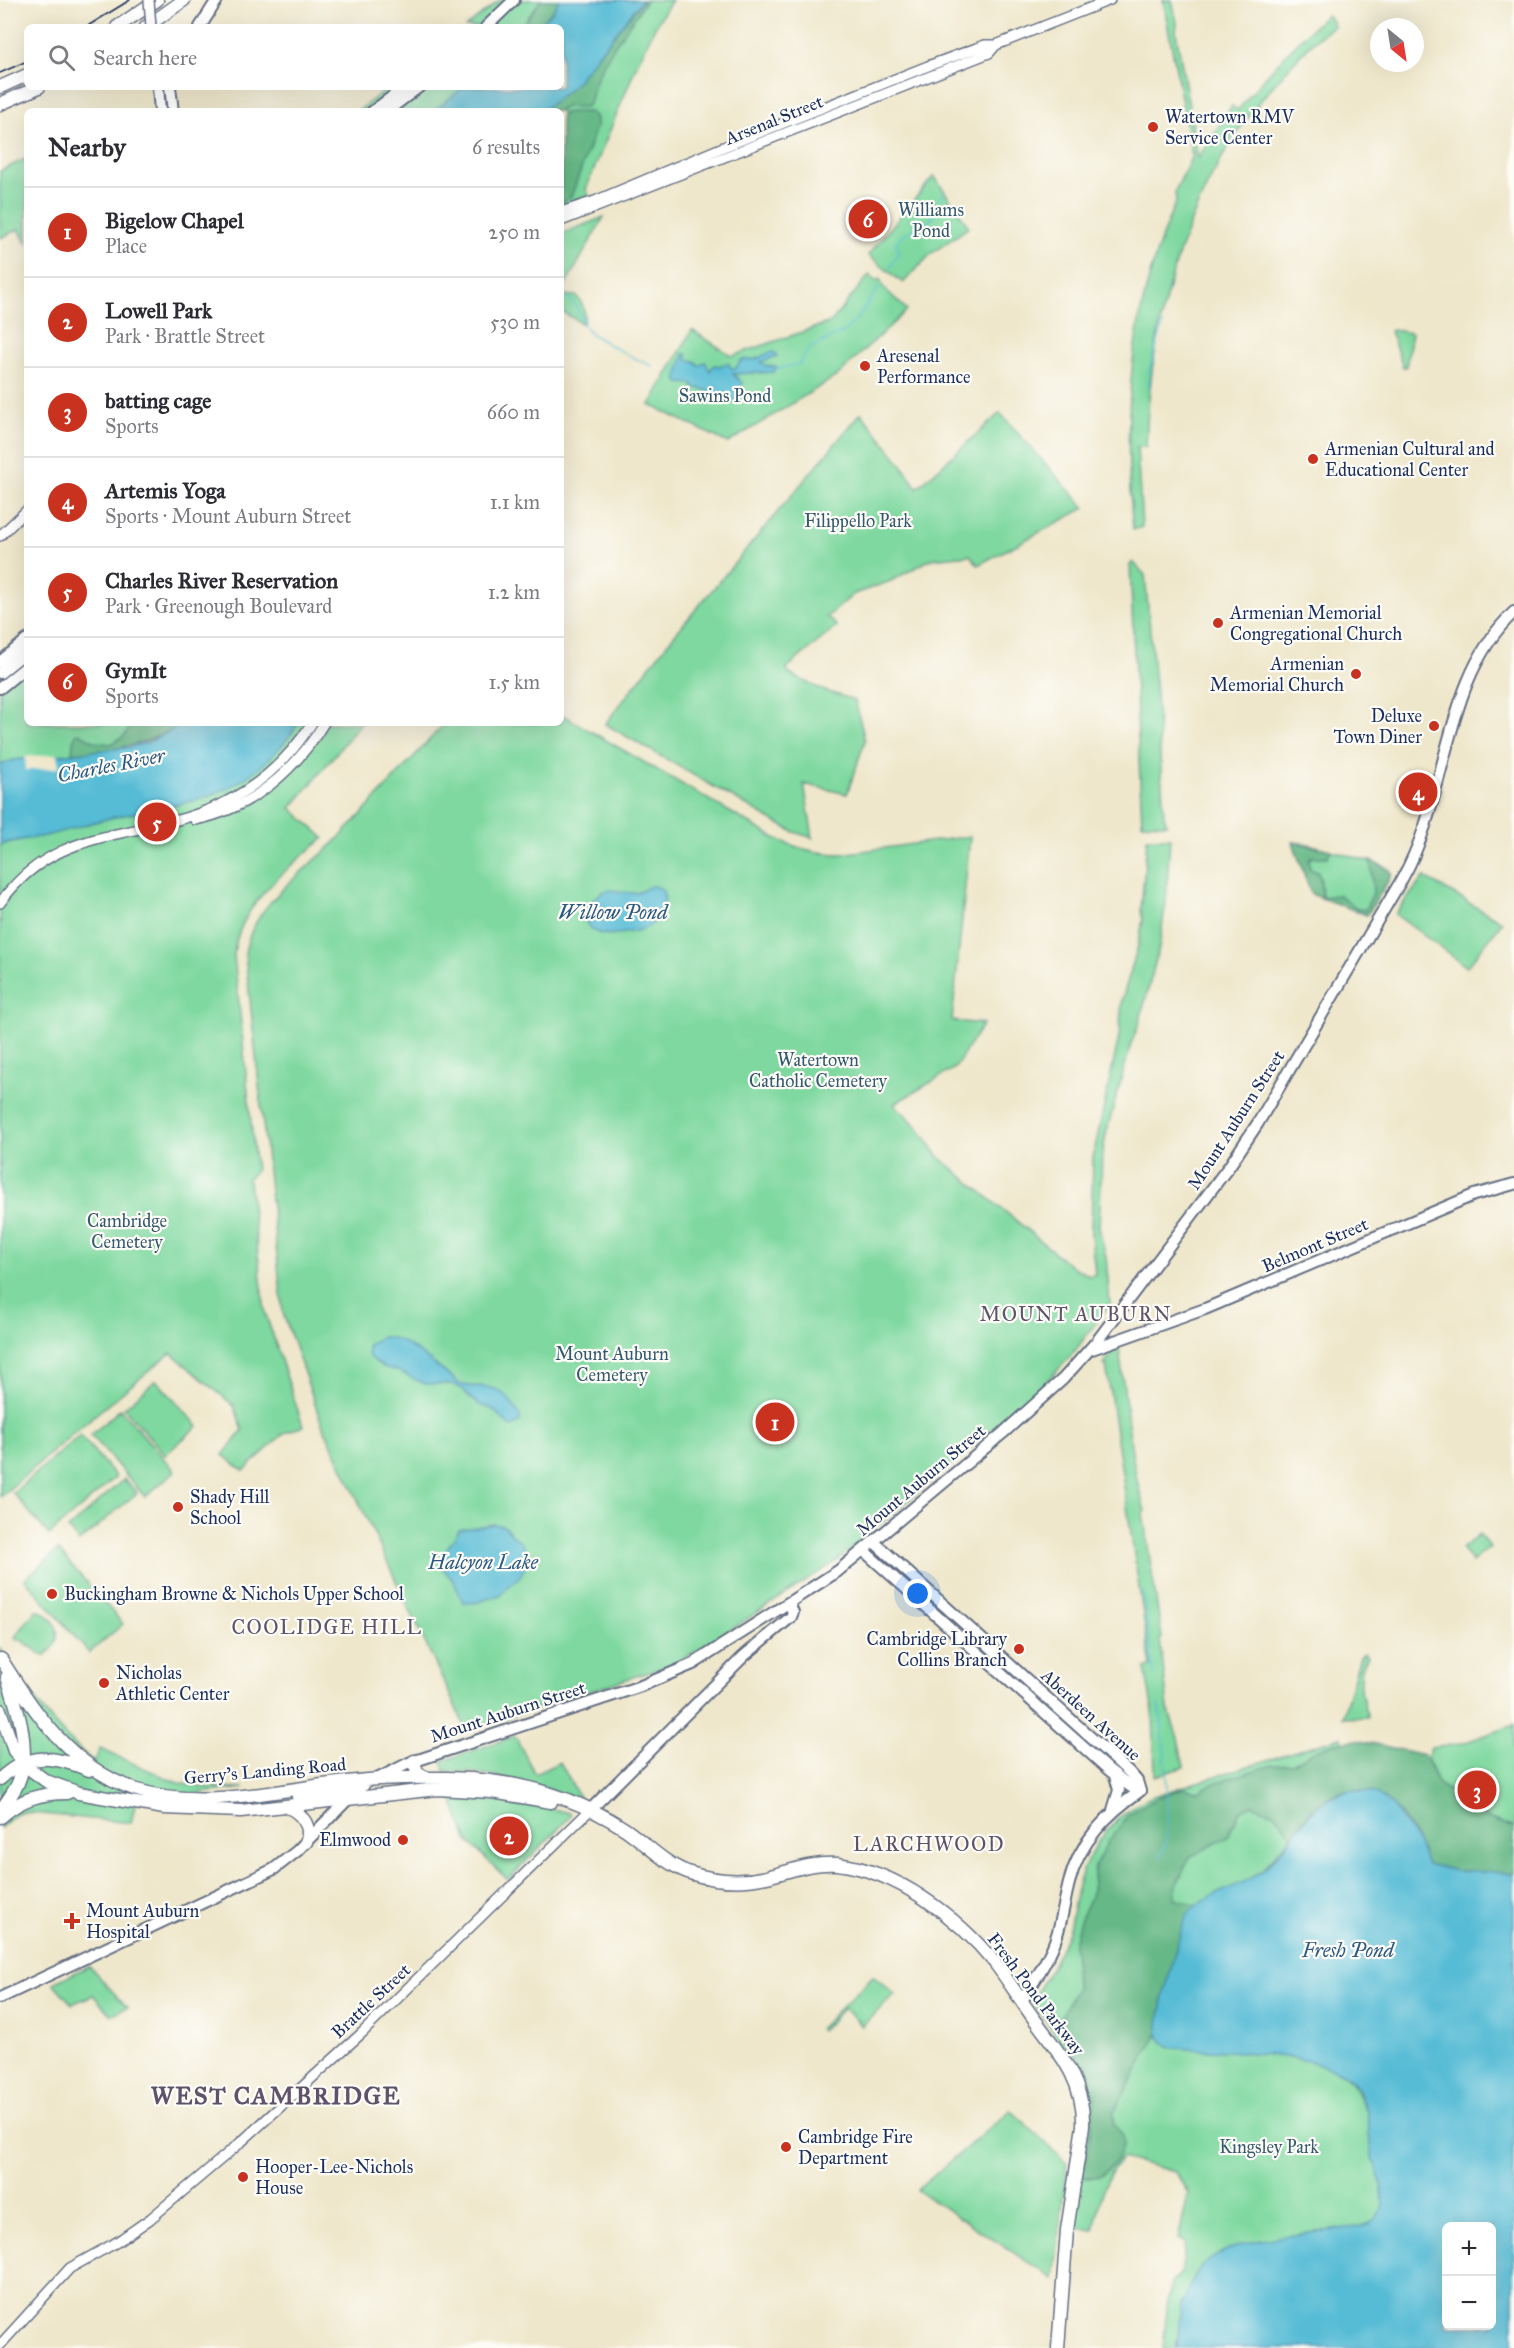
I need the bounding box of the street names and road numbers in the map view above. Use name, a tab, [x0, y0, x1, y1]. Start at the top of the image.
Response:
street label: Arsenal Street	[721, 90, 827, 150]
street label: Mount Auburn Street	[1183, 1046, 1290, 1194]
street label: Belmont Street	[1259, 1213, 1372, 1277]
street label: Mount Auburn Street	[852, 1419, 991, 1540]
street label: Aberdeen Avenue	[1036, 1664, 1145, 1766]
street label: Mount Auburn Street	[428, 1676, 589, 1747]
street label: Gerry's Landing Road	[183, 1753, 347, 1790]
street label: Fresh Pond Parkway	[983, 1928, 1090, 2060]
street label: Brattle Street	[327, 1958, 415, 2043]

